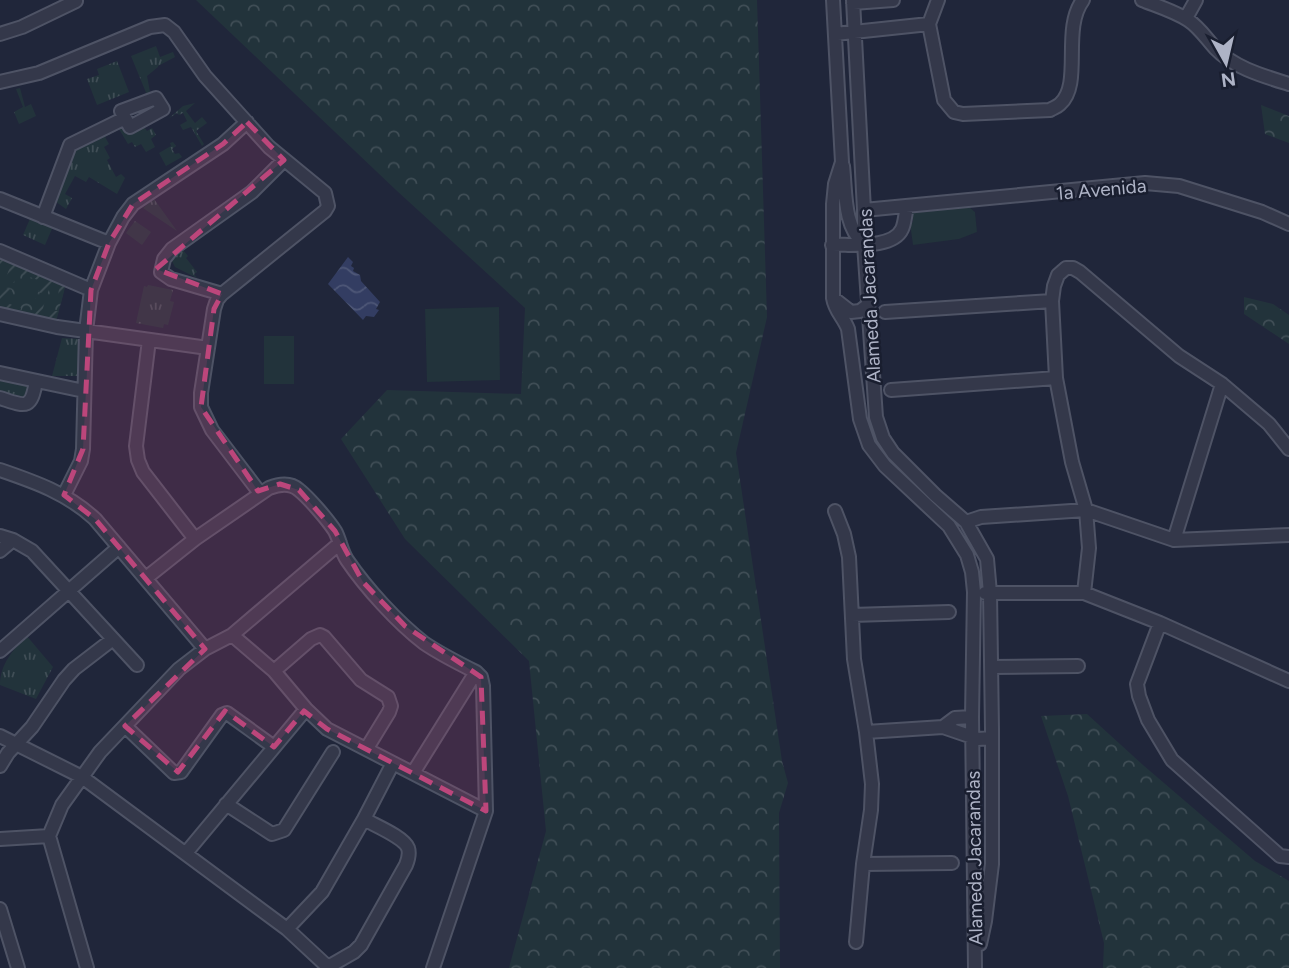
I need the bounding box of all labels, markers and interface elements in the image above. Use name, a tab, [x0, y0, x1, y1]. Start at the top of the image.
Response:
north arrow	[1191, 28, 1261, 98]
text: N	[1219, 67, 1237, 92]
street label: 1a Avenida	[1055, 174, 1147, 205]
street label: Alameda Jacarandas	[853, 208, 886, 384]
street label: Alameda Jacarandas	[961, 770, 988, 945]

